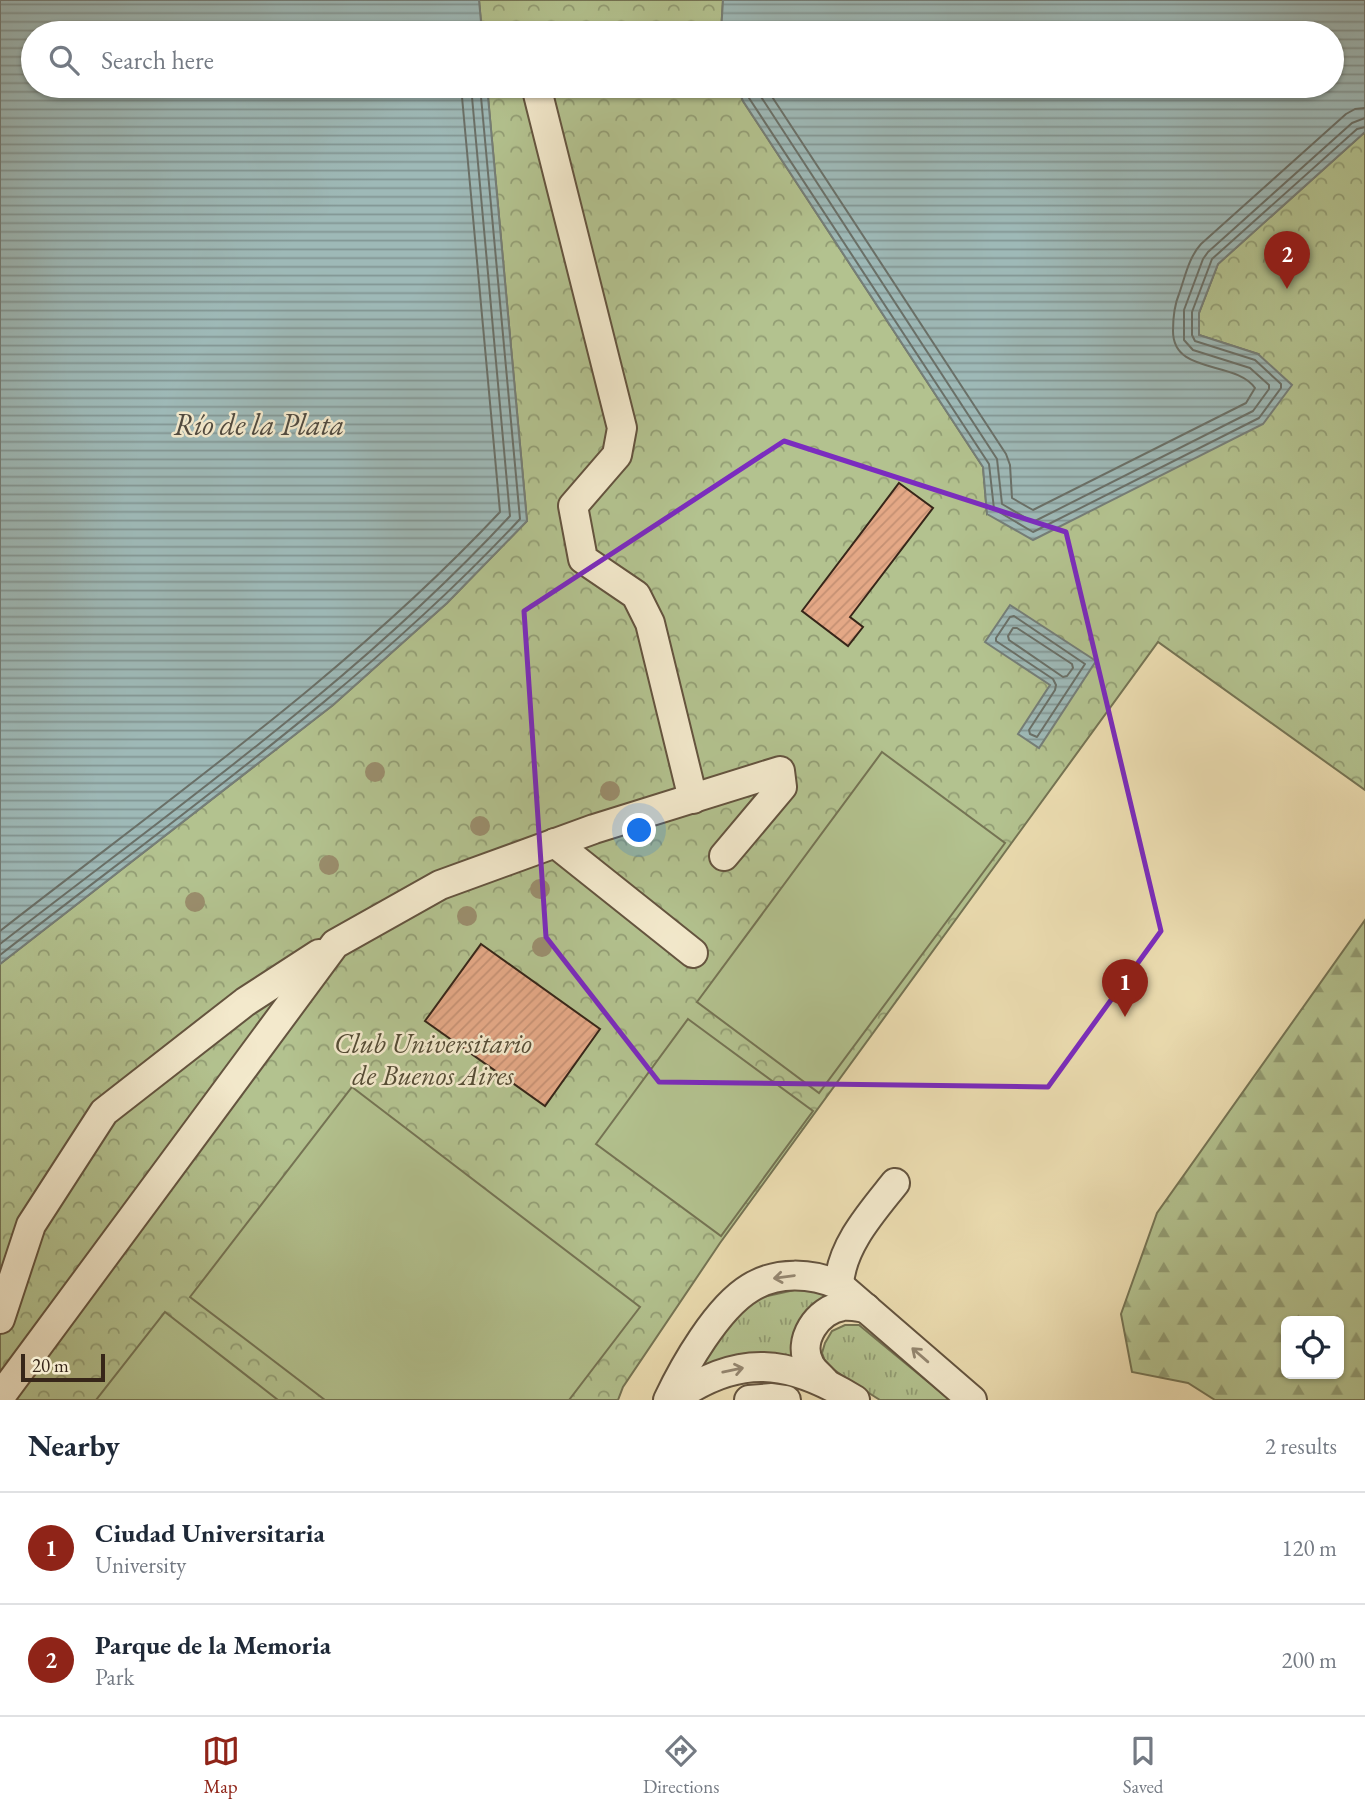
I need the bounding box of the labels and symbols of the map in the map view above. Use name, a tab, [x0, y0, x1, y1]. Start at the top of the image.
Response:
pin: 2	[1264, 231, 1310, 289]
water label: Río de la Plata	[173, 405, 345, 444]
your location	[622, 813, 656, 847]
pin: 1	[1102, 959, 1148, 1017]
park label: Club Universitario de Buenos Aires	[334, 1025, 532, 1093]
one-way arrow	[773, 1271, 796, 1284]
one-way arrow	[912, 1347, 930, 1363]
scale bar	[21, 1351, 105, 1383]
one-way arrow	[721, 1363, 744, 1377]

